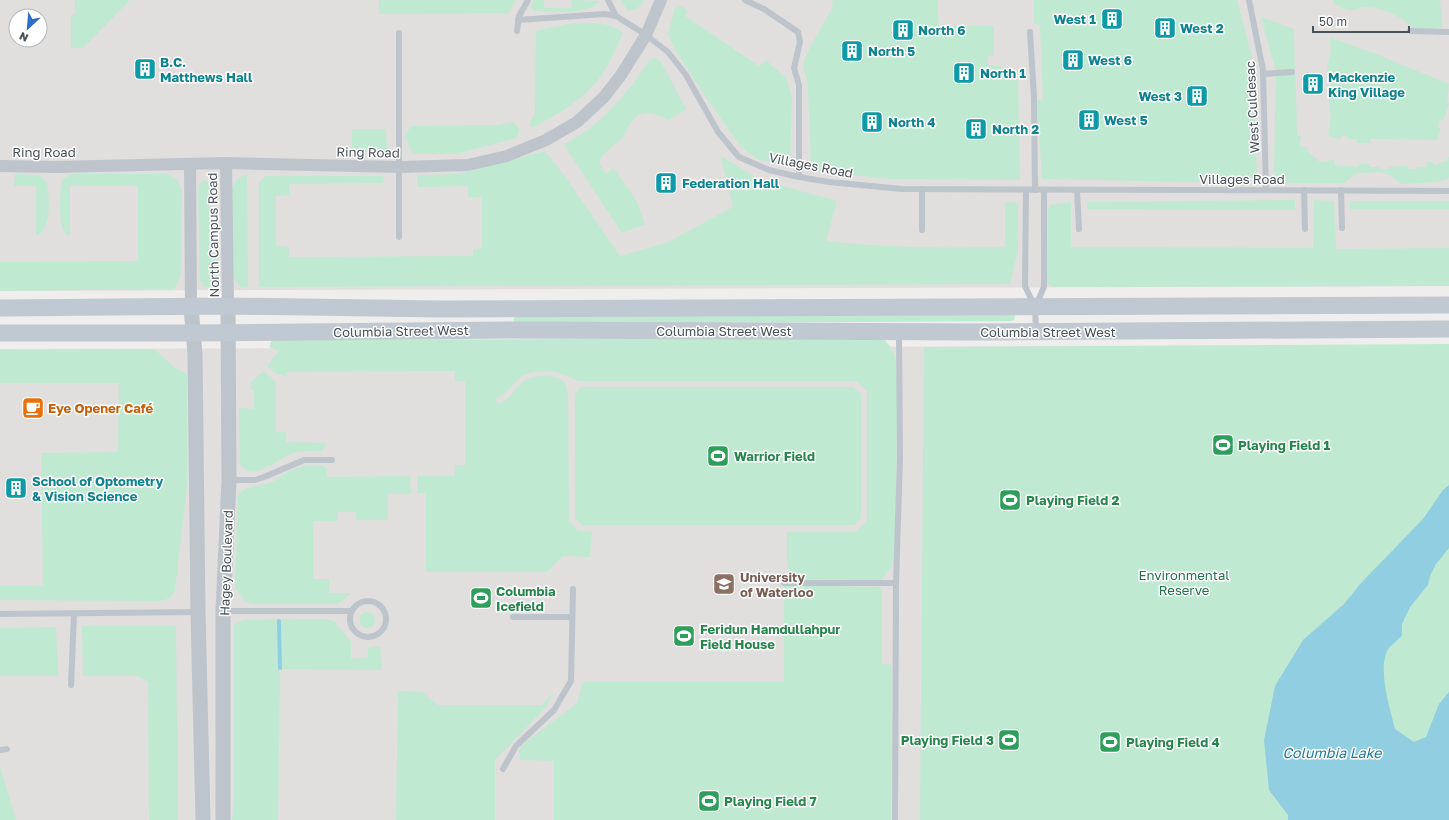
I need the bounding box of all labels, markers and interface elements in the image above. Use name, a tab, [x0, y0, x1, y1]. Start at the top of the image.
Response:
building icon: West 1	[1099, 6, 1125, 32]
north arrow	[8, 8, 48, 48]
scale bar	[1313, 8, 1409, 34]
place label: West 1	[1054, 11, 1096, 27]
text: 50 m	[1319, 14, 1347, 29]
building icon: West 2	[1152, 15, 1178, 41]
building icon: North 6	[890, 17, 916, 43]
place label: West 2	[1180, 20, 1224, 36]
place label: North 6	[918, 22, 966, 38]
text: N	[17, 30, 30, 45]
building icon: North 5	[839, 38, 865, 64]
place label: North 5	[868, 43, 915, 59]
building icon: West 6	[1060, 47, 1086, 73]
place label: West 6	[1088, 52, 1132, 68]
place label: B.C. Matthews Hall	[160, 54, 253, 85]
building icon: B.C. Matthews Hall	[132, 56, 158, 82]
building icon: North 1	[951, 60, 977, 86]
street label: West Culdesac	[1242, 60, 1262, 154]
place label: North 1	[980, 65, 1026, 81]
place label: Mackenzie King Village	[1328, 69, 1405, 100]
building icon: Mackenzie King Village	[1300, 71, 1326, 97]
building icon: West 3	[1184, 83, 1210, 109]
place label: West 3	[1138, 88, 1182, 104]
building icon: West 5	[1076, 107, 1102, 133]
building icon: North 4	[859, 109, 885, 135]
place label: West 5	[1104, 112, 1148, 128]
place label: North 4	[888, 114, 935, 130]
building icon: North 2	[963, 116, 989, 142]
place label: North 2	[992, 121, 1039, 137]
street label: Ring Road	[336, 143, 400, 161]
street label: Ring Road	[12, 144, 76, 160]
street label: Villages Road	[768, 149, 854, 181]
building icon: Federation Hall	[653, 170, 679, 196]
street label: Villages Road	[1199, 171, 1285, 187]
street label: North Campus Road	[204, 172, 222, 298]
place label: Federation Hall	[682, 175, 780, 191]
street label: Columbia Street West	[333, 322, 469, 340]
street label: Columbia Street West	[656, 323, 792, 339]
street label: Columbia Street West	[980, 324, 1116, 340]
cafe icon: Eye Opener Café	[20, 395, 46, 421]
place label: Eye Opener Café	[48, 400, 153, 416]
sports icon: Playing Field 1	[1210, 432, 1236, 458]
place label: Playing Field 1	[1238, 437, 1330, 453]
sports icon: Warrior Field	[705, 443, 731, 469]
place label: Warrior Field	[734, 448, 815, 464]
place label: School of Optometry & Vision Science	[32, 473, 163, 504]
building icon: School of Optometry & Vision Science	[3, 475, 29, 501]
sports icon: Playing Field 2	[997, 487, 1023, 513]
place label: Playing Field 2	[1026, 492, 1119, 508]
street label: Hagey Boulevard	[216, 510, 236, 616]
park label: Environmental Reserve	[1139, 567, 1229, 598]
place label: University of Waterloo	[740, 569, 814, 600]
school or university icon: University of Waterloo	[711, 571, 737, 597]
place label: Columbia Icefield	[496, 583, 556, 614]
sports icon: Columbia Icefield	[468, 585, 494, 611]
place label: Feridun Hamdullahpur Field House	[700, 621, 840, 652]
sports icon: Feridun Hamdullahpur Field House	[671, 623, 697, 649]
sports icon: Playing Field 3	[996, 727, 1022, 753]
sports icon: Playing Field 4	[1097, 729, 1123, 755]
place label: Playing Field 3	[901, 732, 994, 748]
place label: Playing Field 4	[1126, 734, 1220, 750]
water label: Columbia Lake	[1283, 744, 1382, 761]
sports icon: Playing Field 7	[696, 788, 722, 814]
place label: Playing Field 7	[724, 793, 816, 809]

